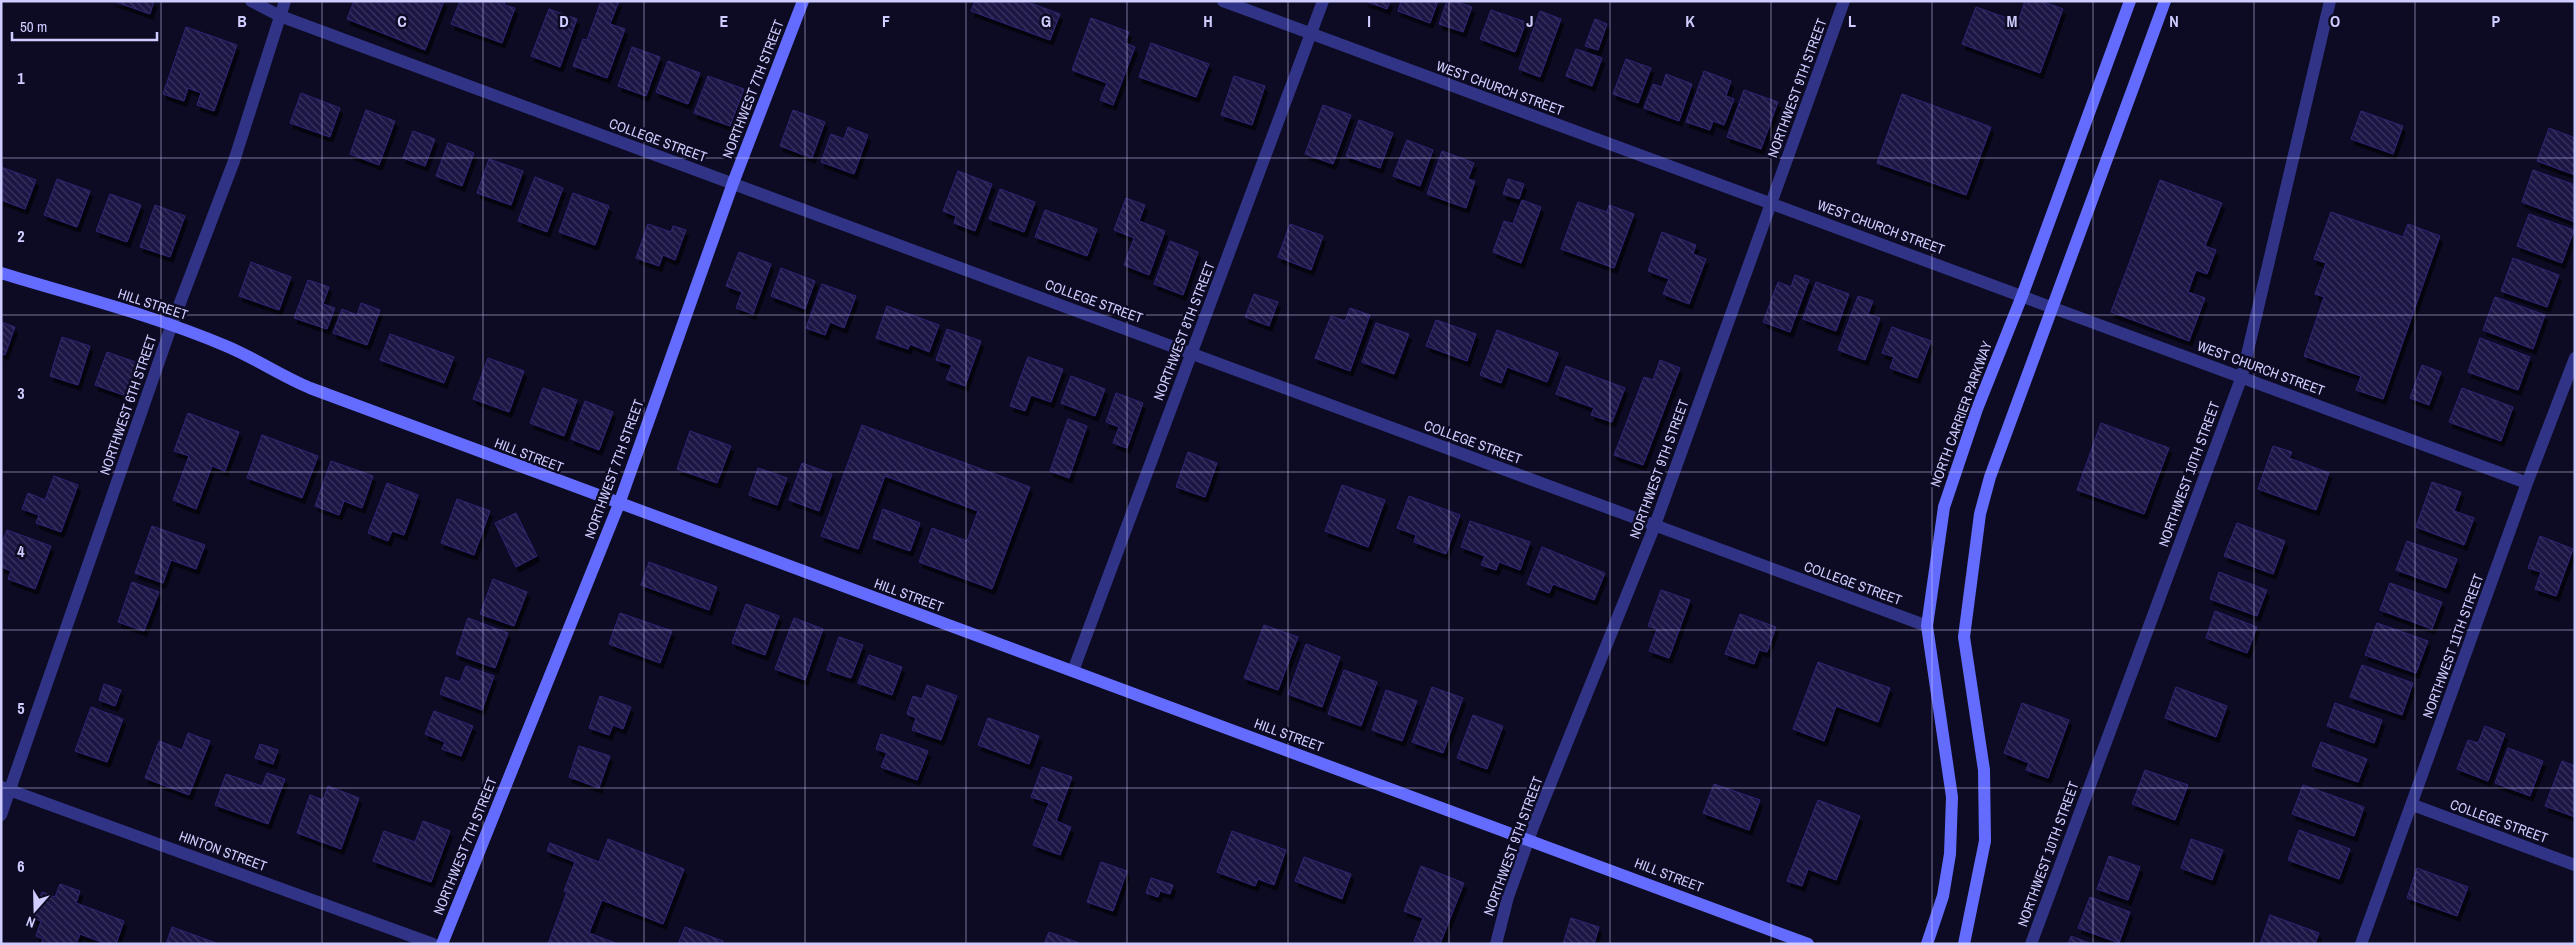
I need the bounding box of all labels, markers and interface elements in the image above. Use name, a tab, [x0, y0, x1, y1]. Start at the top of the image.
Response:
scale bar	[12, 10, 158, 42]
text: B	[237, 10, 247, 32]
text: C	[397, 10, 407, 32]
text: D	[559, 10, 569, 32]
text: F	[882, 10, 890, 32]
text: G	[1041, 10, 1051, 32]
text: H	[1203, 10, 1213, 32]
text: I	[1367, 10, 1371, 32]
text: J	[1526, 10, 1534, 32]
text: K	[1685, 10, 1695, 32]
text: L	[1848, 10, 1856, 32]
text: M	[2007, 10, 2018, 32]
text: N	[2169, 10, 2179, 32]
text: O	[2330, 10, 2340, 32]
text: P	[2492, 10, 2501, 32]
text: 50 m	[20, 16, 47, 37]
street label: NORTHWEST 9TH STREET	[1763, 16, 1831, 160]
street label: NORTHWEST 7TH STREET	[719, 17, 787, 161]
street label: WEST CHURCH STREET	[1434, 57, 1566, 119]
text: 1	[17, 67, 25, 89]
street label: COLLEGE STREET	[607, 114, 709, 166]
street label: WEST CHURCH STREET	[1815, 196, 1947, 258]
text: 2	[17, 225, 25, 247]
street label: NORTHWEST 8TH STREET	[1149, 259, 1219, 403]
street label: COLLEGE STREET	[1043, 275, 1145, 327]
street label: HILL STREET	[116, 284, 190, 324]
street label: NORTHWEST 6TH STREET	[96, 333, 160, 477]
street label: WEST CHURCH STREET	[2195, 337, 2327, 399]
street label: NORTH CARRIER PARKWAY	[1926, 338, 1996, 489]
text: 3	[17, 382, 25, 404]
street label: NORTHWEST 7TH STREET	[580, 397, 648, 541]
street label: NORTHWEST 9TH STREET	[1625, 397, 1693, 541]
street label: NORTHWEST 10TH STREET	[2154, 399, 2224, 549]
street label: COLLEGE STREET	[1422, 416, 1524, 468]
street label: HILL STREET	[492, 434, 566, 476]
text: 4	[17, 540, 25, 562]
street label: COLLEGE STREET	[1802, 557, 1904, 609]
street label: NORTHWEST 11TH STREET	[2418, 571, 2488, 721]
street label: HILL STREET	[872, 574, 946, 616]
text: 5	[17, 697, 25, 719]
street label: HILL STREET	[1252, 714, 1326, 756]
street label: NORTHWEST 9TH STREET	[1479, 774, 1547, 918]
street label: NORTHWEST 7TH STREET	[429, 775, 501, 917]
street label: NORTHWEST 10TH STREET	[2013, 779, 2083, 929]
street label: COLLEGE STREET	[2448, 795, 2550, 847]
street label: HINTON STREET	[177, 827, 269, 875]
street label: HILL STREET	[1632, 854, 1706, 896]
text: 6	[17, 855, 25, 877]
north arrow	[10, 885, 60, 935]
text: N	[24, 912, 38, 932]

